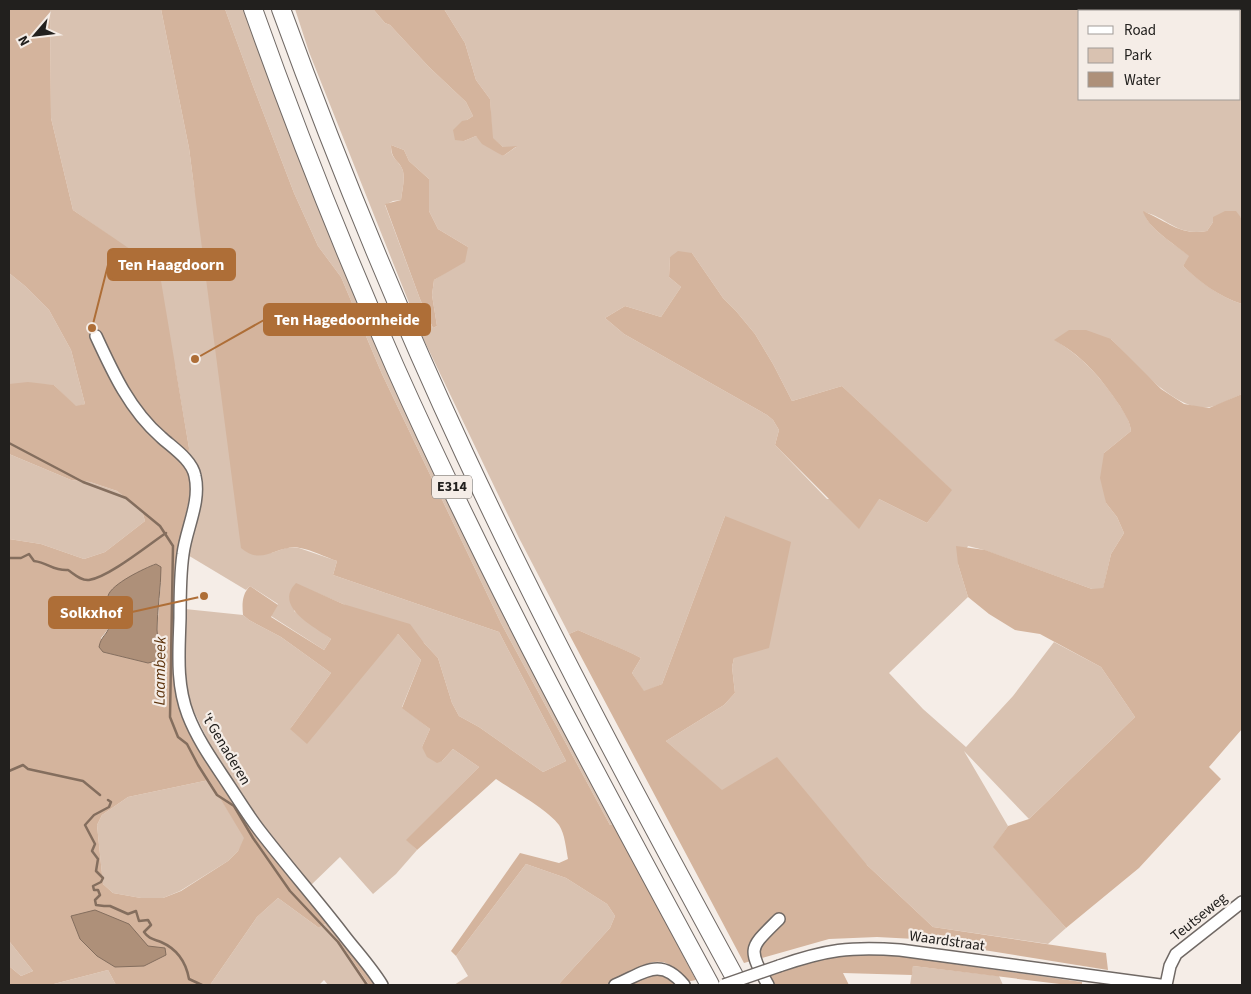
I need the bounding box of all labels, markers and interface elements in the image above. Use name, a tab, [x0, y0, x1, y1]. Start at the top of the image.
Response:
north arrow	[10, 10, 60, 60]
legend	[1078, 10, 1241, 100]
text: Road	[1124, 20, 1156, 41]
text: N	[13, 32, 35, 49]
text: Park	[1124, 45, 1153, 66]
text: Water	[1124, 70, 1161, 91]
callout: Ten Haagdoorn	[108, 249, 235, 280]
text: Ten Haagdoorn	[118, 254, 224, 276]
callout: Ten Hagedoornheide	[264, 304, 430, 335]
text: Ten Hagedoornheide	[274, 309, 420, 331]
road number: E314	[432, 476, 472, 498]
callout: Solkxhof	[49, 597, 132, 628]
text: Solkxhof	[60, 602, 123, 624]
water label: Laambeek	[148, 636, 172, 706]
street label: 't Genaderen	[196, 709, 256, 789]
street label: Teutseweg	[1166, 887, 1232, 946]
street label: Waardstraat	[908, 925, 986, 957]

